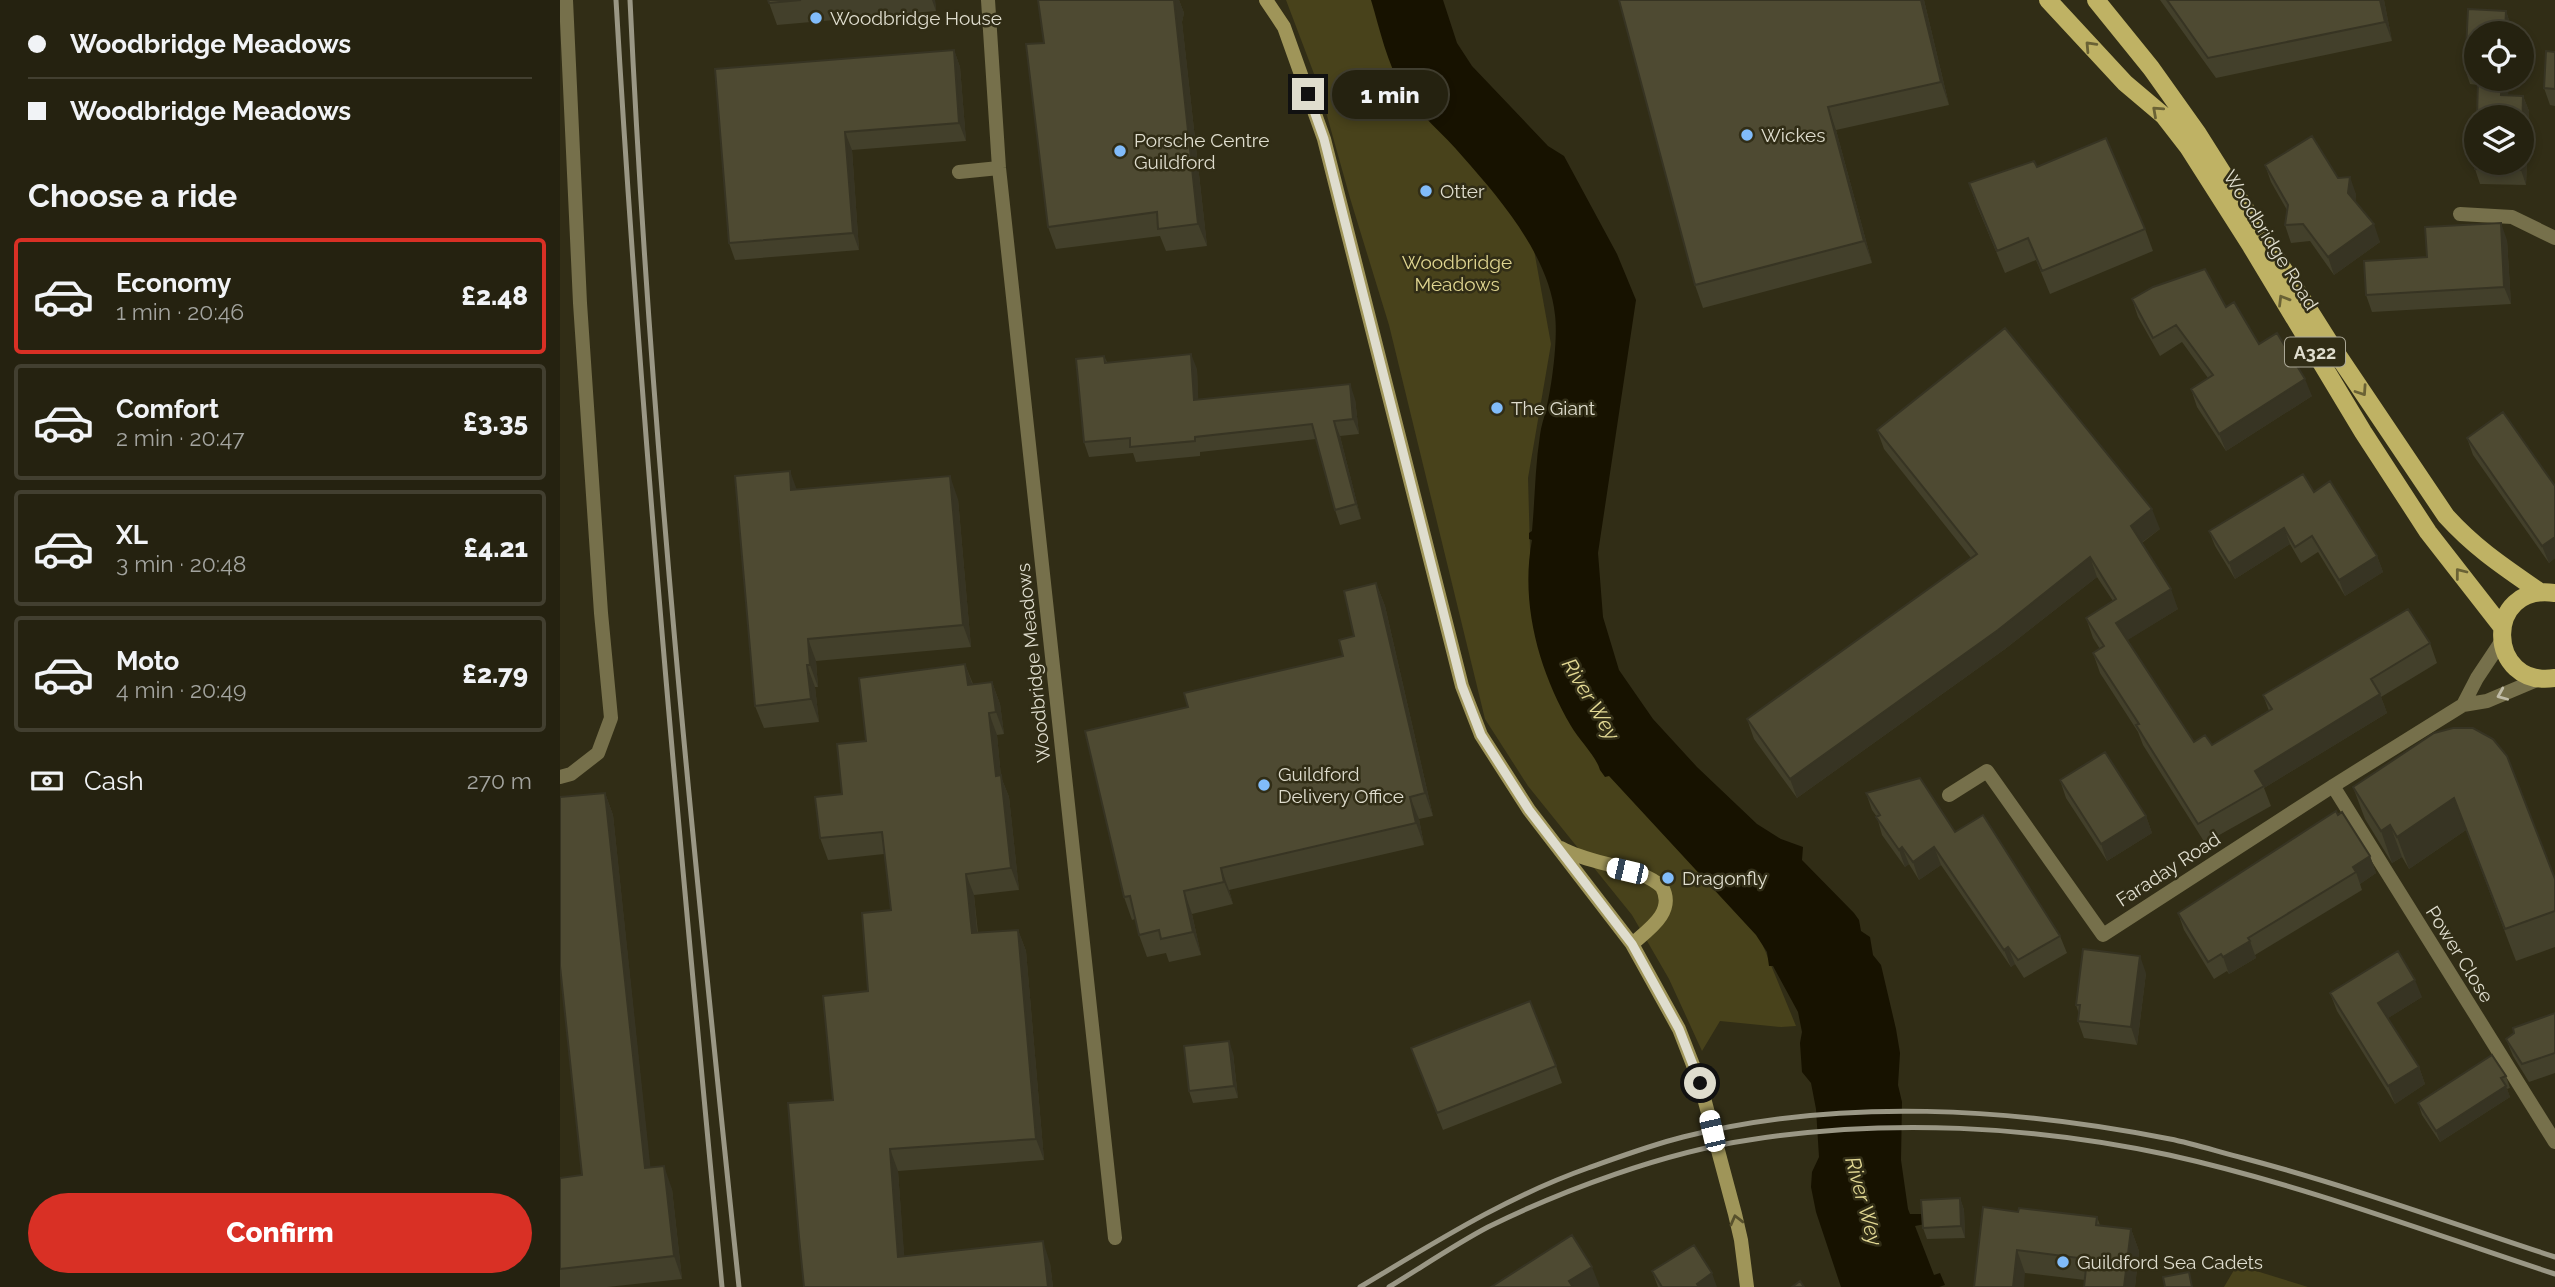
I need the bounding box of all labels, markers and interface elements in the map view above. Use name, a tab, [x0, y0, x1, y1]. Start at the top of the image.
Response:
place label: Woodbridge House	[830, 7, 1002, 29]
marker: Woodbridge House	[808, 10, 824, 26]
map controls	[2464, 21, 2534, 175]
button: locate	[2464, 21, 2534, 91]
text: Woodbridge Meadows	[70, 29, 351, 59]
one-way arrow	[2086, 41, 2098, 54]
callout: 1 min	[1332, 70, 1448, 119]
route end	[1292, 78, 1324, 110]
text: 1 min	[1360, 81, 1420, 108]
text: Woodbridge Meadows	[70, 96, 351, 126]
button: layers	[2464, 105, 2534, 175]
one-way arrow	[2153, 107, 2166, 119]
place label: Wickes	[1761, 124, 1825, 146]
marker: Wickes	[1739, 127, 1755, 143]
place label: Porsche Centre Guildford	[1134, 129, 1269, 173]
marker: Porsche Centre Guildford	[1112, 143, 1128, 159]
street label: Woodbridge Road	[2219, 166, 2323, 314]
text: Choose a ride	[28, 177, 237, 214]
place label: Otter	[1440, 180, 1485, 202]
marker: Otter	[1418, 183, 1434, 199]
park label: Woodbridge Meadows	[1402, 251, 1512, 295]
icon: car	[32, 265, 95, 328]
text: Economy	[116, 268, 231, 298]
text: £2.48	[461, 281, 528, 311]
one-way arrow	[2279, 294, 2292, 307]
text: 1 min · 20:46	[116, 298, 244, 325]
road number: A322	[2285, 338, 2345, 366]
one-way arrow	[2354, 384, 2367, 397]
icon: car	[32, 391, 95, 454]
text: Comfort	[116, 394, 219, 424]
place label: The Giant	[1511, 397, 1596, 419]
marker: The Giant	[1489, 400, 1505, 416]
text: £3.35	[463, 407, 528, 437]
text: 2 min · 20:47	[116, 424, 245, 451]
icon: car	[32, 517, 95, 580]
text: XL	[116, 520, 148, 550]
text: £4.21	[464, 533, 528, 563]
text: 3 min · 20:48	[116, 550, 246, 577]
street label: Woodbridge Meadows	[1012, 562, 1054, 764]
one-way arrow	[2455, 568, 2468, 581]
icon: car	[32, 643, 95, 706]
text: Moto	[116, 646, 179, 676]
water label: River Wey	[1557, 654, 1626, 745]
text: £2.79	[462, 659, 528, 689]
text: 4 min · 20:49	[116, 676, 246, 703]
one-way arrow	[2496, 686, 2508, 700]
icon: cash	[28, 762, 66, 800]
place label: Guildford Delivery Office	[1278, 763, 1404, 807]
text: Cash	[84, 766, 144, 796]
text: 270 m	[467, 767, 532, 794]
marker: Guildford Delivery Office	[1256, 777, 1272, 793]
street label: Faraday Road	[2112, 827, 2224, 911]
car	[1605, 856, 1650, 886]
place label: Dragonfly	[1682, 867, 1768, 889]
marker: Dragonfly	[1660, 870, 1676, 886]
street label: Power Close	[2422, 902, 2498, 1006]
route start	[1684, 1067, 1716, 1099]
car	[1698, 1108, 1727, 1154]
water label: River Wey	[1840, 1154, 1888, 1249]
button: Confirm	[28, 1193, 532, 1273]
one-way arrow	[1730, 1214, 1744, 1226]
place label: Guildford Sea Cadets	[2077, 1251, 2263, 1273]
marker: Guildford Sea Cadets	[2055, 1254, 2071, 1270]

